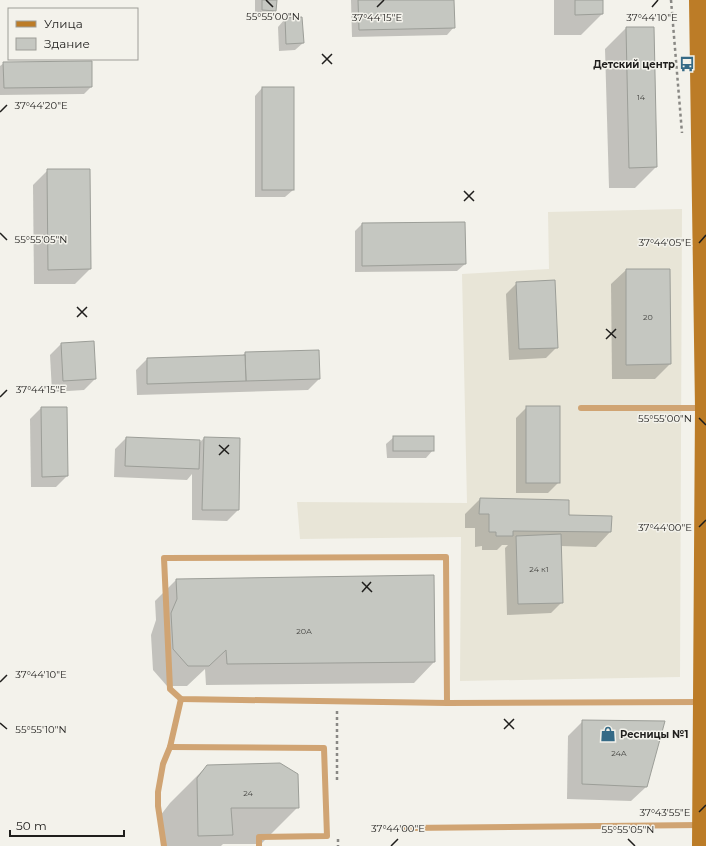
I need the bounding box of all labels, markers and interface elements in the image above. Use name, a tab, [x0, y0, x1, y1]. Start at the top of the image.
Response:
legend	[8, 8, 138, 60]
text: 55°55'00"N	[246, 10, 300, 23]
text: 37°44'15"E	[352, 11, 402, 24]
text: 37°44'10"E	[626, 11, 678, 24]
text: Улица	[44, 16, 83, 31]
text: Здание	[44, 36, 90, 51]
bus stop icon: Детский центр	[678, 55, 696, 73]
place label: Детский центр	[593, 58, 675, 71]
house number: 14	[637, 92, 646, 102]
text: 37°44'20"E	[14, 99, 68, 112]
text: 55°55'05"N	[15, 233, 67, 246]
text: 37°44'05"E	[639, 236, 692, 249]
house number: 20	[643, 312, 653, 322]
text: 37°44'15"E	[16, 383, 66, 396]
text: 55°55'00"N	[638, 412, 692, 425]
text: 37°44'00"E	[638, 521, 692, 534]
house number: 24 к1	[529, 564, 549, 574]
house number: 20А	[296, 626, 312, 636]
text: 37°44'10"E	[15, 668, 67, 681]
text: 55°55'10"N	[15, 723, 67, 736]
shop icon: Ресницы №1	[599, 725, 617, 743]
place label: Ресницы №1	[620, 728, 688, 741]
house number: 24А	[611, 748, 627, 758]
house number: 24	[243, 788, 254, 798]
text: 37°43'55"E	[639, 806, 691, 819]
scale bar	[10, 812, 124, 838]
text: 50 m	[16, 818, 47, 833]
text: 37°44'00"E	[371, 822, 425, 835]
text: 55°55'05"N	[602, 823, 654, 836]

